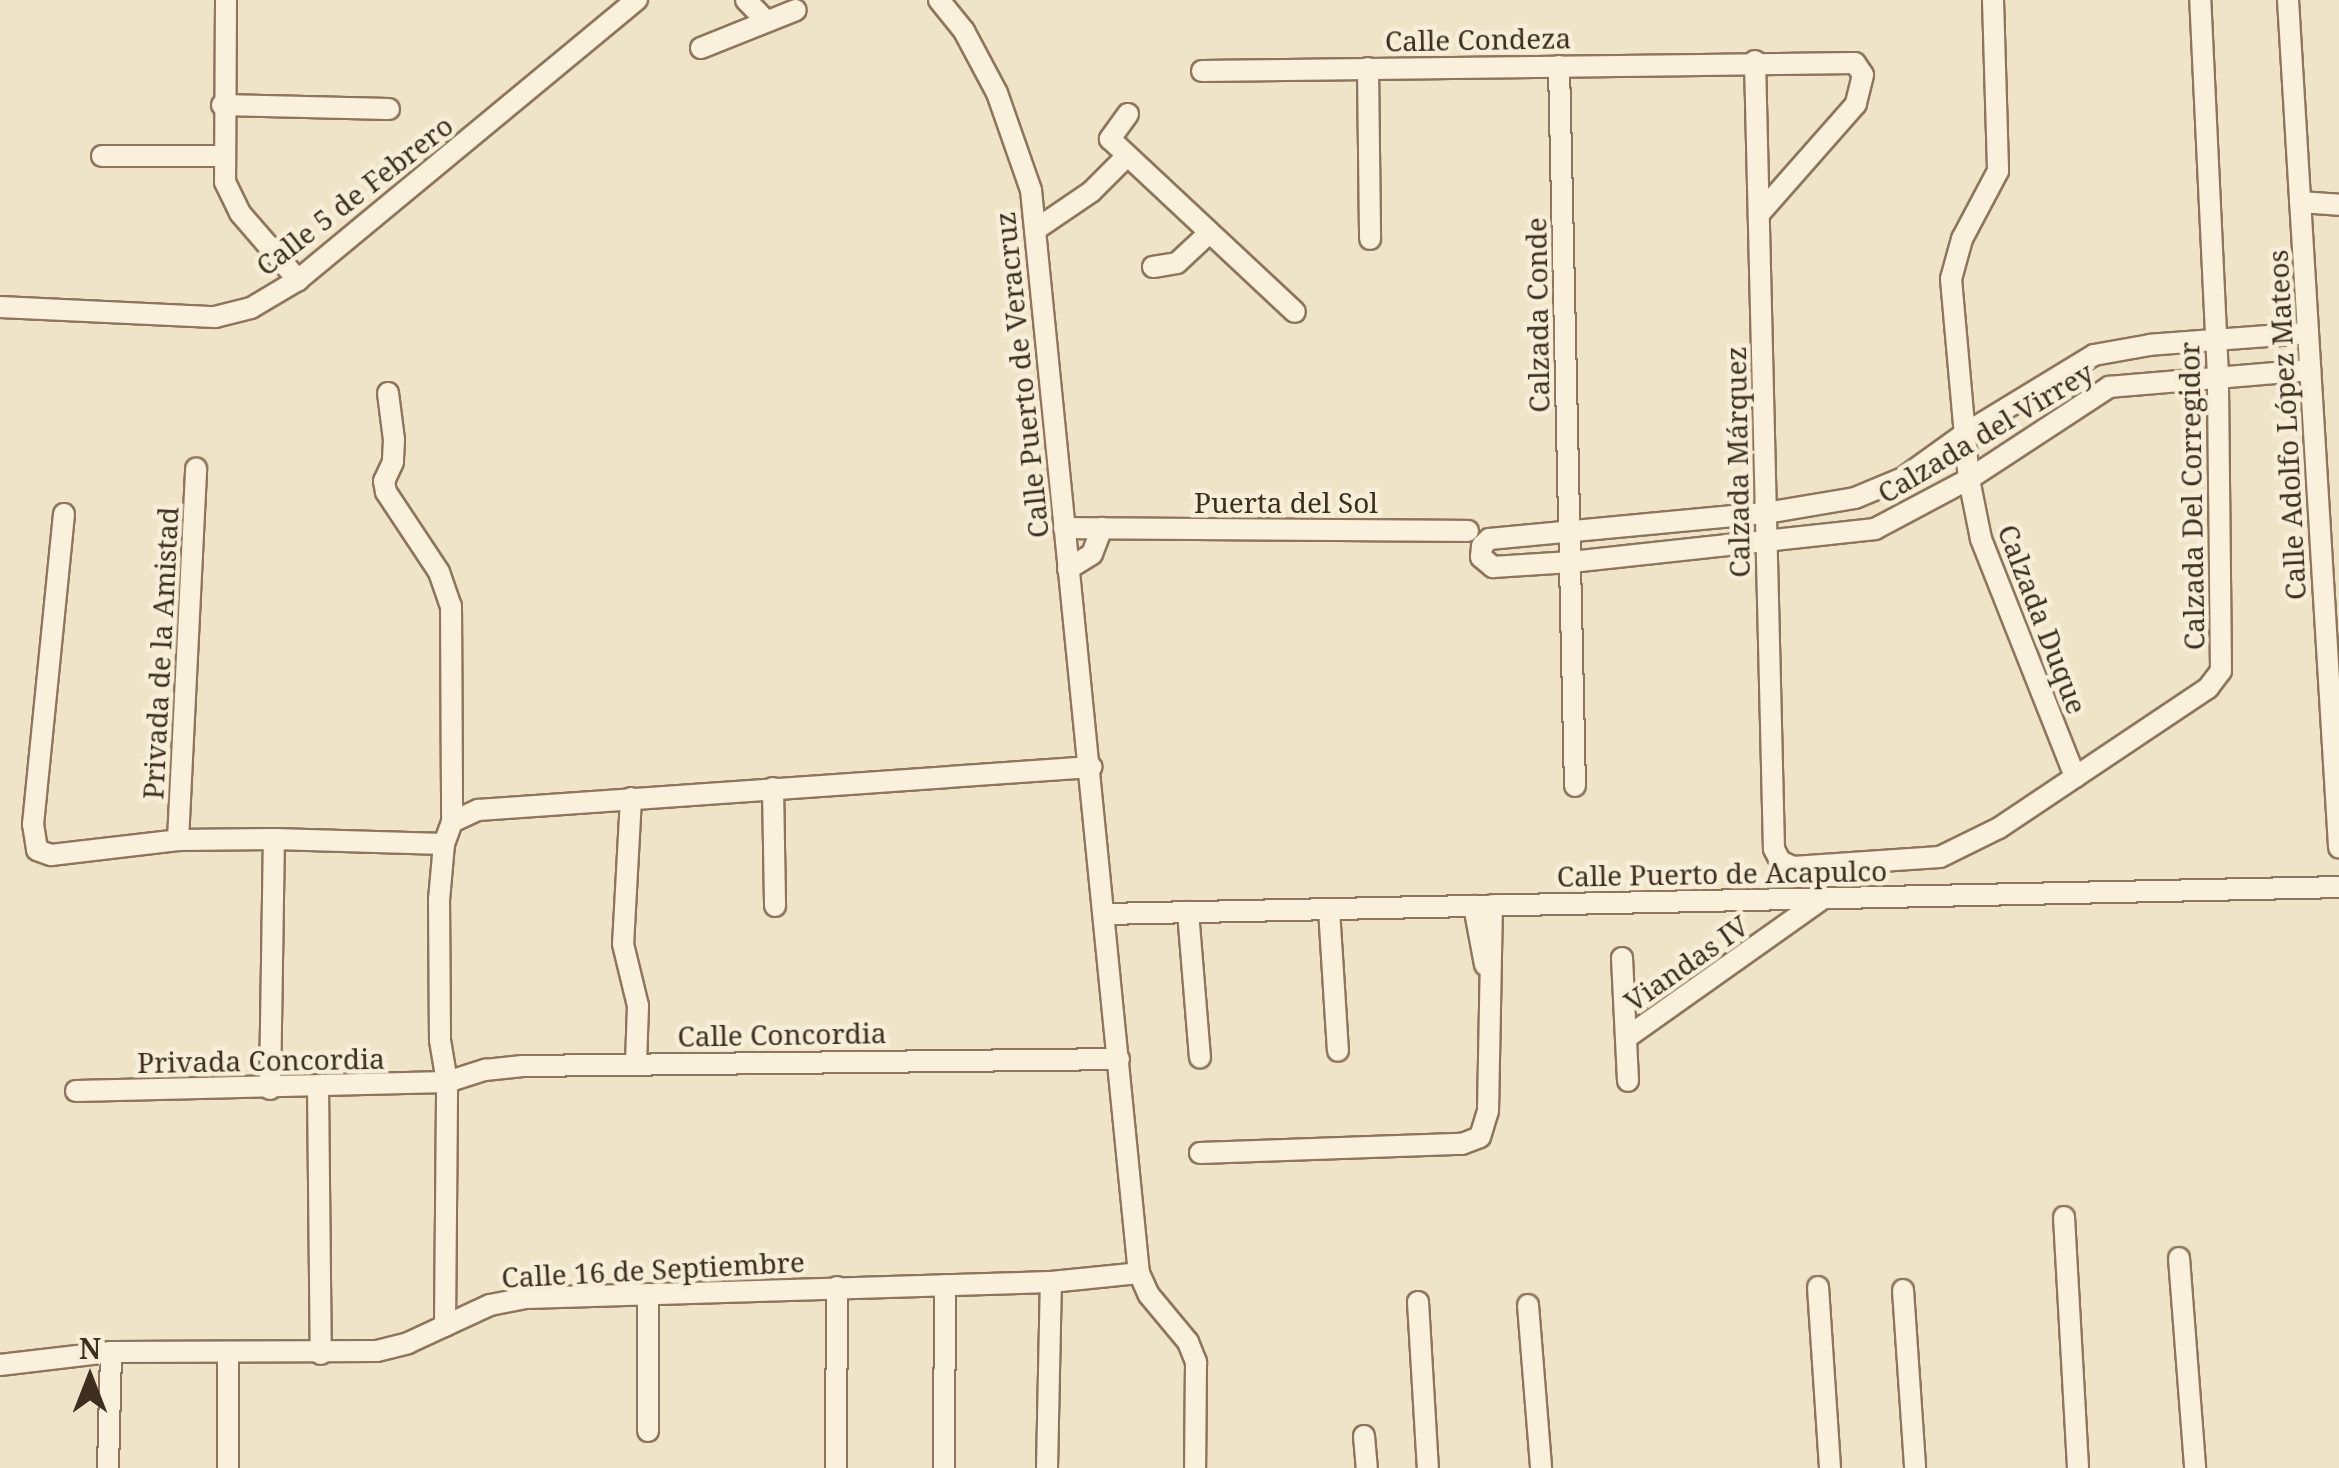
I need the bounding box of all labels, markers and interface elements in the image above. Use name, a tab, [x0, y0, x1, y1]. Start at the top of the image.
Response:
street label: Calle Condeza	[1385, 21, 1571, 57]
street label: Calle 5 de Febrero	[249, 108, 459, 282]
street label: Calle Puerto de Veracruz	[987, 210, 1055, 540]
street label: Calzada Conde	[1518, 217, 1556, 413]
street label: Calle Adolfo López Mateos	[2260, 249, 2312, 601]
street label: Calzada Del Corregidor	[2172, 341, 2210, 651]
street label: Calzada Márquez	[1718, 346, 1756, 578]
street label: Calzada del Virrey	[1871, 354, 2099, 510]
street label: Puerta del Sol	[1194, 485, 1378, 519]
street label: Privada de la Amistad	[136, 506, 184, 800]
street label: Calzada Duque	[1991, 520, 2095, 718]
street label: Calle Puerto de Acapulco	[1556, 853, 1888, 893]
street label: Viandas IV	[1617, 908, 1755, 1018]
street label: Calle Concordia	[677, 1015, 887, 1053]
street label: Privada Concordia	[137, 1041, 385, 1079]
street label: Calle 16 de Septiembre	[501, 1244, 805, 1294]
north arrow	[40, 1328, 140, 1428]
text: N	[79, 1329, 101, 1367]

